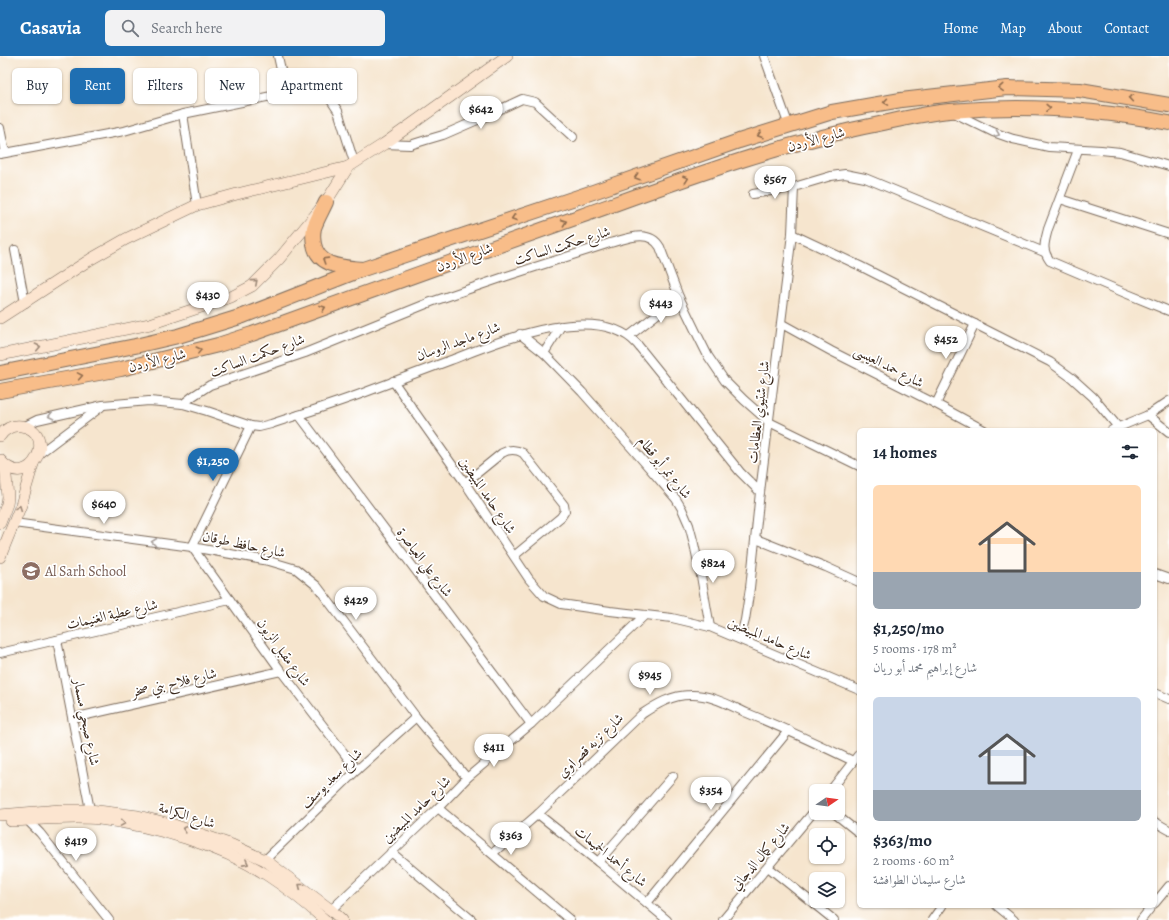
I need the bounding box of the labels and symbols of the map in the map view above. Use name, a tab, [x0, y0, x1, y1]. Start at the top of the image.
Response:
one-way arrow	[998, 84, 1004, 93]
one-way arrow	[1128, 94, 1134, 103]
pin: $642	[457, 96, 505, 130]
one-way arrow	[883, 97, 889, 106]
one-way arrow	[1045, 104, 1051, 113]
street label: شارع الأردن	[785, 122, 848, 158]
one-way arrow	[993, 129, 1000, 137]
one-way arrow	[757, 130, 764, 139]
pin: $567	[751, 166, 799, 200]
one-way arrow	[634, 172, 641, 180]
one-way arrow	[683, 175, 690, 184]
one-way arrow	[511, 213, 518, 222]
one-way arrow	[560, 218, 567, 227]
street label: شارع حكمت الساكت	[512, 222, 613, 271]
street label: شارع الأردن	[433, 237, 496, 278]
one-way arrow	[323, 258, 330, 265]
one-way arrow	[250, 280, 258, 287]
pin: $430	[184, 282, 232, 316]
pin: $443	[637, 290, 685, 324]
one-way arrow	[319, 305, 326, 313]
street label: شارع ماجد الروسان	[413, 317, 504, 367]
pin: $452	[922, 326, 970, 360]
street label: شارع حكمت الساكت	[207, 329, 308, 383]
street label: شارع حمد العيسى	[850, 341, 927, 394]
one-way arrow	[35, 343, 41, 352]
street label: شارع الأردن	[126, 343, 189, 379]
one-way arrow	[196, 346, 203, 354]
street label: شارع شتيوي العظامات	[743, 360, 776, 465]
one-way arrow	[77, 373, 83, 381]
one-way arrow	[48, 412, 54, 420]
street label: شارع نمر أبو قطام	[631, 431, 697, 505]
pin: $1,250	[180, 448, 246, 482]
street label: شارع حامد المبيضين	[453, 453, 520, 539]
pin: $640	[80, 491, 128, 525]
one-way arrow	[15, 504, 23, 511]
street label: شارع علي العياصرة	[390, 524, 457, 603]
street label: شارع حافظ طوقان	[200, 526, 287, 565]
one-way arrow	[151, 537, 157, 546]
pin: $824	[689, 550, 737, 584]
school or university icon: Al Sarh School	[20, 560, 42, 582]
place label: Al Sarh School	[44, 562, 127, 581]
pin: $429	[332, 587, 380, 621]
street label: شارع عطية الغنيمات	[65, 595, 160, 636]
street label: شارع حامد المبيضين	[724, 612, 815, 666]
street label: شارع مقبل الزبون	[251, 614, 315, 691]
pin: $945	[626, 662, 674, 696]
street label: شارع فلاح بني صخر	[128, 663, 219, 705]
street label: شارع صبحي مسمار	[65, 675, 104, 768]
street label: شارع نزيه قصراوي	[553, 709, 629, 783]
pin: $411	[470, 734, 518, 768]
street label: شارع سعد يوسف	[296, 744, 368, 814]
street label: شارع حامد المبيضين	[378, 772, 456, 849]
pin: $354	[687, 777, 735, 811]
north arrow	[809, 784, 845, 820]
street label: شارع الكرامة	[156, 798, 218, 835]
one-way arrow	[120, 818, 126, 827]
street label: شارع كمال الدجاني	[726, 818, 796, 896]
street label: شارع أحمد الحميمات	[569, 820, 652, 893]
pin: $363	[487, 822, 535, 856]
one-way arrow	[182, 825, 189, 834]
pin: $419	[52, 828, 100, 862]
one-way arrow	[241, 859, 249, 866]
one-way arrow	[298, 884, 305, 891]

